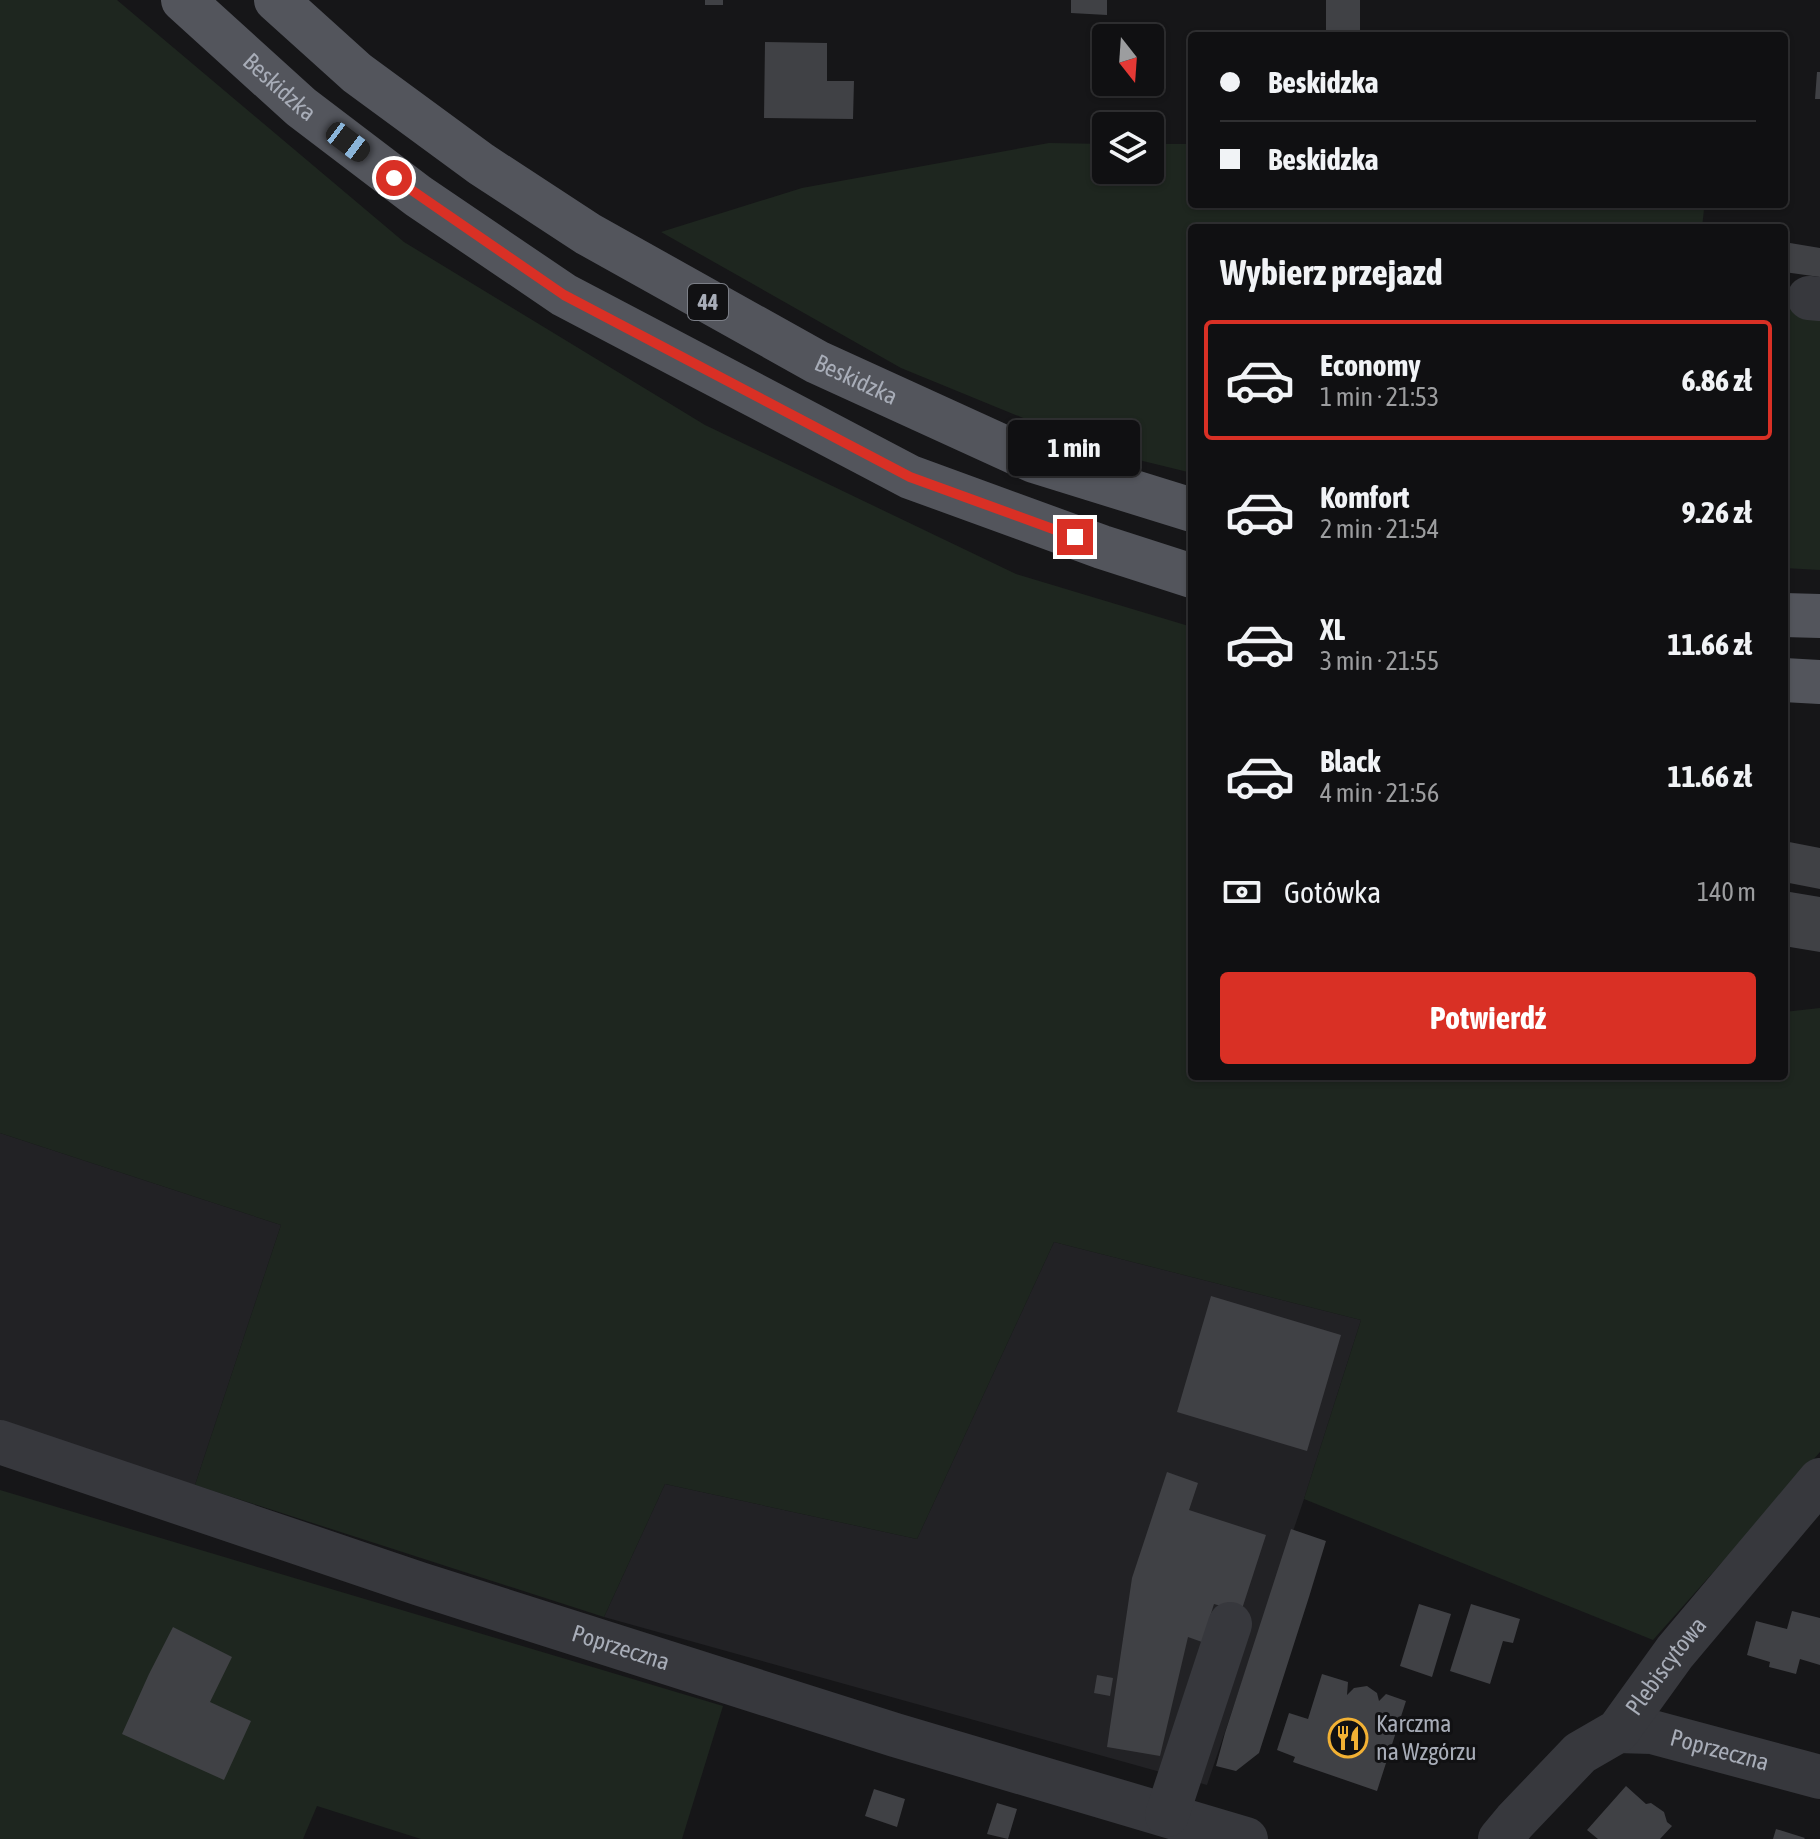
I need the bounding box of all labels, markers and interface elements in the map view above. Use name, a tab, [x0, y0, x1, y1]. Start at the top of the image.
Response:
north arrow	[1092, 24, 1164, 96]
map controls	[1092, 24, 1164, 184]
street label: Beskidzka	[238, 47, 321, 126]
text: Beskidzka	[1268, 65, 1379, 99]
button: layers	[1092, 112, 1164, 184]
car	[322, 118, 374, 166]
text: Beskidzka	[1268, 142, 1379, 176]
route start	[376, 160, 412, 196]
text: Wybierz przejazd	[1220, 251, 1442, 293]
road number: 44	[688, 284, 728, 320]
icon: car	[1224, 344, 1296, 416]
text: Economy	[1320, 348, 1421, 382]
street label: Beskidzka	[811, 349, 902, 410]
text: 6.86 zł	[1682, 363, 1752, 397]
text: 1 min · 21:53	[1320, 382, 1439, 412]
callout: 1 min	[1009, 421, 1141, 477]
text: 1 min	[1047, 433, 1101, 463]
icon: car	[1224, 476, 1296, 548]
text: Komfort	[1320, 480, 1409, 514]
text: 9.26 zł	[1682, 495, 1752, 529]
text: 2 min · 21:54	[1320, 514, 1439, 544]
route end	[1057, 519, 1093, 555]
icon: car	[1224, 608, 1296, 680]
text: XL	[1320, 612, 1345, 646]
text: 11.66 zł	[1667, 627, 1752, 661]
text: 3 min · 21:55	[1320, 646, 1439, 676]
icon: car	[1224, 740, 1296, 812]
text: Black	[1320, 744, 1380, 778]
text: 11.66 zł	[1667, 759, 1752, 793]
text: 4 min · 21:56	[1320, 778, 1439, 808]
icon: cash	[1220, 870, 1264, 914]
text: Gotówka	[1284, 875, 1381, 909]
text: 140 m	[1697, 877, 1756, 907]
button: Potwierdź	[1220, 972, 1756, 1064]
street label: Plebiscytowa	[1620, 1612, 1711, 1720]
street label: Poprzeczna	[569, 1619, 673, 1675]
place label: Karczma na Wzgórzu	[1376, 1710, 1477, 1765]
restaurant icon: Karczma na Wzgórzu	[1327, 1717, 1369, 1759]
street label: Poprzeczna	[1668, 1724, 1772, 1776]

